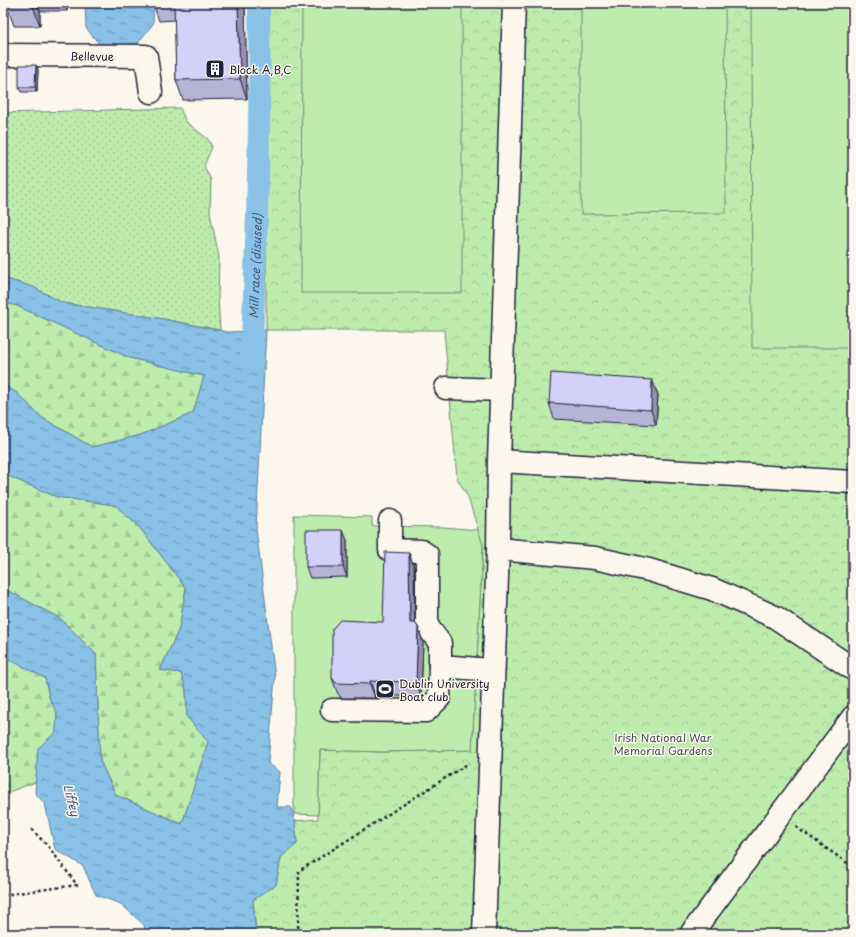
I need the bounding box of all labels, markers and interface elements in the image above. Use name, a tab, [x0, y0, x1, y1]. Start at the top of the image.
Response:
street label: Bellevue	[70, 47, 114, 64]
building icon: Block A,B,C	[204, 58, 226, 80]
place label: Block A,B,C	[229, 61, 291, 78]
water label: Mill race (disused)	[244, 212, 266, 319]
place label: Dublin University Boat club	[399, 675, 489, 705]
sports icon: Dublin University Boat club	[374, 678, 396, 700]
park label: Irish National War Memorial Gardens	[614, 729, 712, 759]
water label: Liffey	[59, 782, 85, 819]

